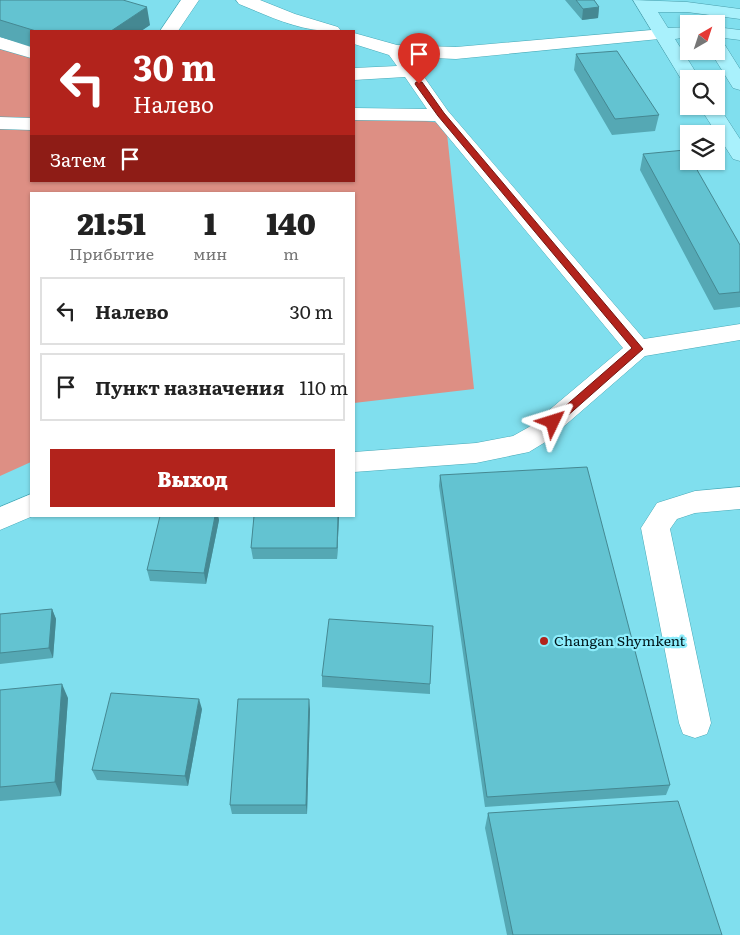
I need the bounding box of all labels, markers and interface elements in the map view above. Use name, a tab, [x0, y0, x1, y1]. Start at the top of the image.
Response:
north arrow	[680, 15, 725, 60]
map controls	[680, 15, 725, 170]
pin	[398, 33, 440, 84]
text: 30 m	[133, 40, 216, 92]
icon: arrive	[405, 40, 433, 68]
icon: left	[50, 50, 115, 115]
button: search	[680, 70, 725, 115]
text: Налево	[133, 87, 214, 120]
button: layers	[680, 125, 725, 170]
text: Затем	[50, 145, 106, 173]
icon: arrive	[116, 145, 144, 173]
text: 21:51	[77, 200, 146, 244]
text: 1	[204, 200, 217, 244]
text: 140	[266, 200, 316, 244]
text: Прибытие	[69, 241, 154, 265]
text: мин	[193, 241, 227, 265]
text: m	[283, 241, 299, 265]
icon: left	[52, 297, 80, 325]
text: Налево	[95, 297, 169, 325]
text: 30 m	[289, 297, 333, 325]
icon: arrive	[52, 373, 80, 401]
text: Пункт назначения	[95, 373, 284, 401]
text: 110 m	[299, 373, 348, 401]
position arrow	[526, 395, 578, 447]
button: Выход	[50, 449, 335, 507]
place label: Changan Shymkent	[554, 630, 686, 650]
marker: Changan Shymkent	[538, 635, 550, 647]

